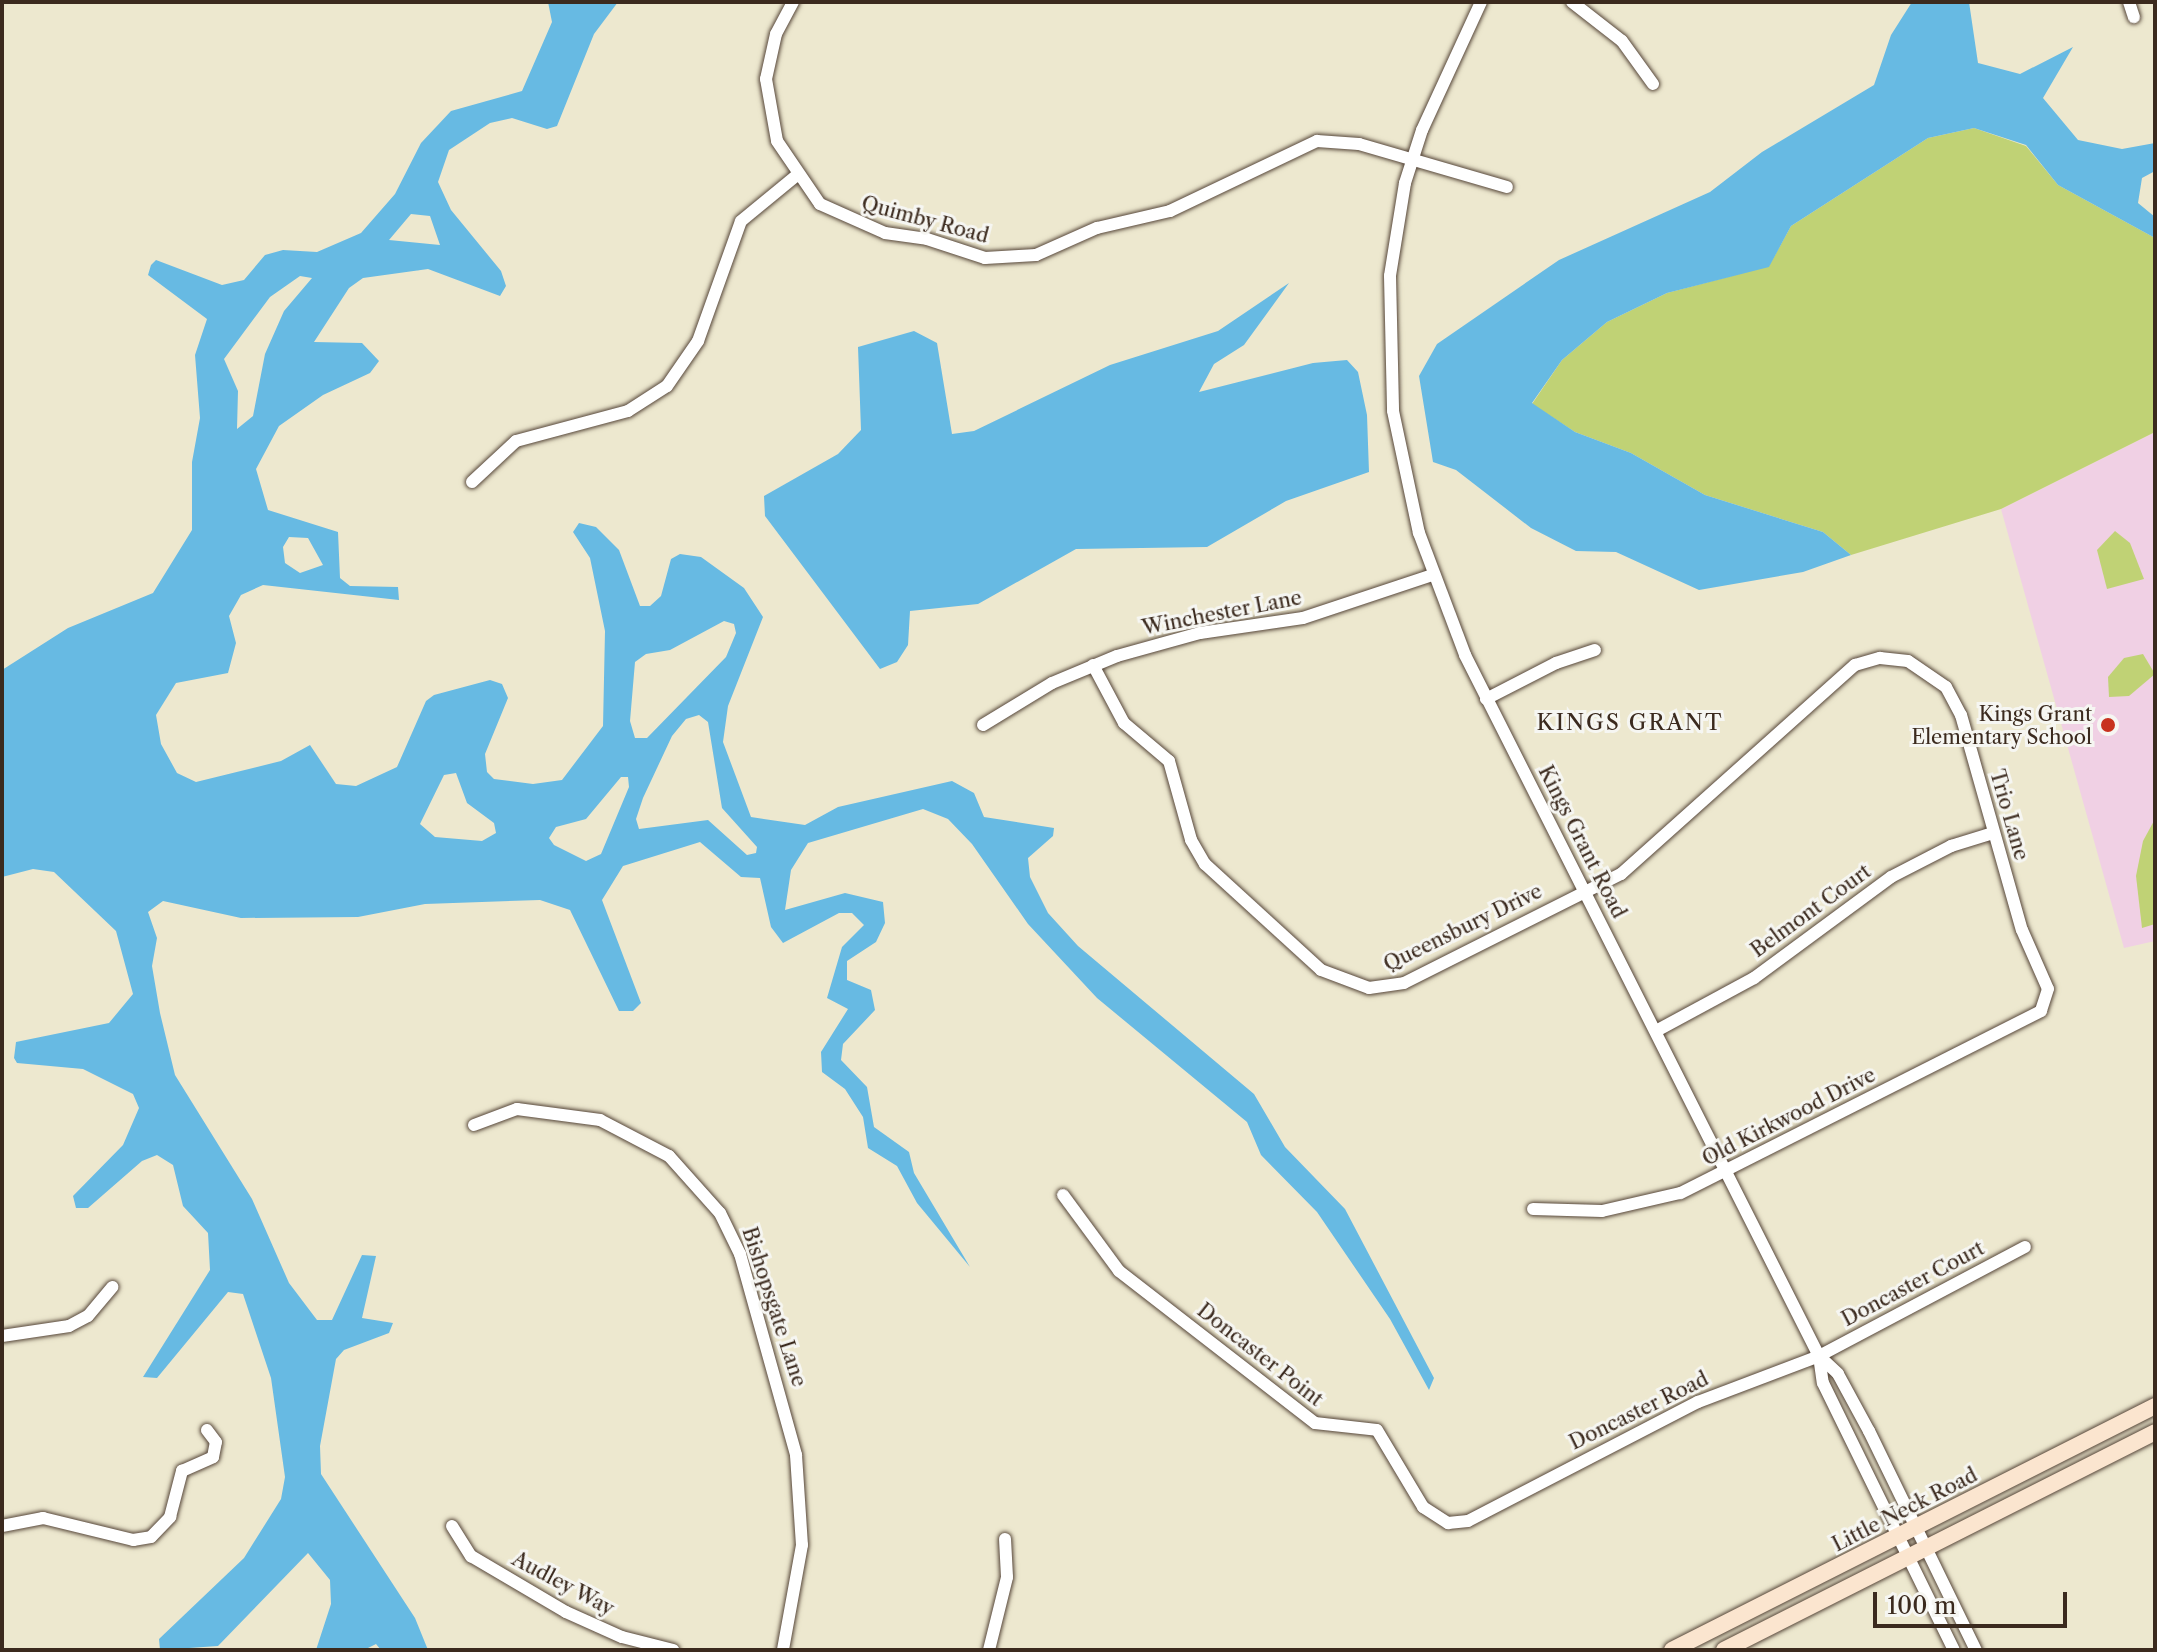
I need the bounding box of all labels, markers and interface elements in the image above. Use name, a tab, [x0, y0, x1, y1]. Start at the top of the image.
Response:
street label: Quimby Road	[859, 191, 991, 249]
street label: Winchester Lane	[1140, 586, 1304, 640]
place label: Kings Grant Elementary School	[1911, 702, 2092, 749]
district label: KINGS GRANT	[1537, 710, 1723, 736]
marker: Kings Grant Elementary School	[2099, 716, 2117, 734]
street label: Kings Grant Road	[1533, 762, 1631, 922]
street label: Trio Lane	[1985, 767, 2033, 863]
street label: Belmont Court	[1746, 859, 1876, 963]
street label: Queensbury Drive	[1380, 879, 1546, 977]
street label: Old Kirkwood Drive	[1698, 1063, 1880, 1171]
street label: Bishopsgate Lane	[737, 1224, 811, 1390]
street label: Doncaster Court	[1838, 1236, 1988, 1332]
street label: Doncaster Point	[1192, 1298, 1328, 1412]
street label: Doncaster Road	[1565, 1367, 1713, 1455]
street label: Little Neck Road	[1828, 1463, 1982, 1557]
street label: Audley Way	[507, 1547, 619, 1621]
scale bar	[1877, 1576, 2071, 1626]
text: 100 m	[1887, 1591, 1956, 1620]

